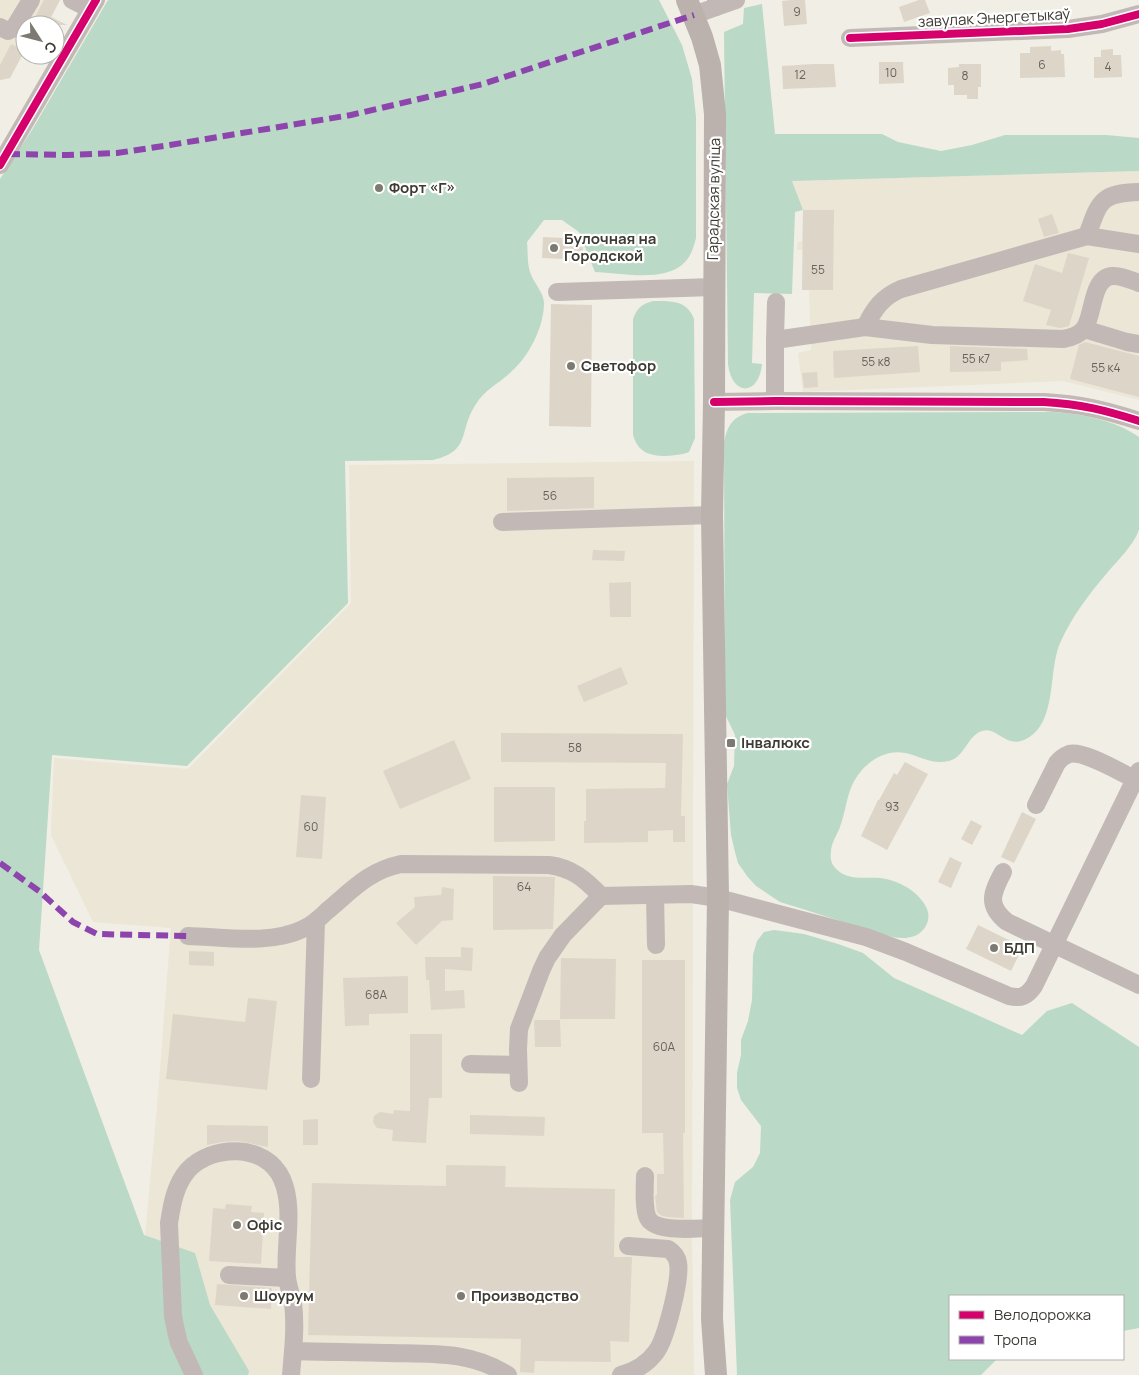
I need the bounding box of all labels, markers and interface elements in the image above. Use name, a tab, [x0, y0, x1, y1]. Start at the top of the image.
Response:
house number: 9	[793, 3, 801, 20]
street label: завулак Энергетыкаў	[917, 3, 1071, 32]
north arrow	[15, 15, 65, 65]
text: С	[40, 38, 62, 58]
house number: 6	[1038, 56, 1046, 73]
house number: 4	[1104, 58, 1112, 75]
house number: 10	[885, 64, 897, 81]
house number: 12	[794, 66, 806, 83]
house number: 8	[962, 67, 969, 84]
street label: Гарадская вуліца	[702, 138, 725, 260]
place label: Форт «Г»	[389, 177, 455, 198]
marker: Форт «Г»	[373, 182, 385, 194]
place label: Булочная на Городской	[564, 228, 656, 266]
marker: Булочная на Городской	[548, 242, 560, 254]
house number: 55	[811, 261, 825, 278]
house number: 55 к7	[962, 350, 990, 367]
house number: 55 к8	[861, 353, 891, 370]
place label: Светофор	[581, 355, 656, 376]
house number: 55 к4	[1091, 359, 1121, 376]
marker: Светофор	[565, 360, 577, 372]
house number: 56	[543, 487, 557, 504]
place label: Інвалюкс	[741, 732, 810, 753]
marker: Інвалюкс	[725, 737, 737, 749]
house number: 58	[568, 739, 582, 756]
house number: 93	[885, 798, 899, 815]
house number: 60	[304, 818, 318, 835]
house number: 64	[517, 878, 531, 895]
place label: БДП	[1004, 937, 1035, 958]
marker: БДП	[988, 942, 1000, 954]
house number: 68А	[365, 986, 387, 1003]
house number: 60А	[653, 1038, 676, 1055]
place label: Офіс	[247, 1214, 283, 1235]
marker: Офіс	[231, 1219, 243, 1231]
place label: Шоурум	[254, 1285, 314, 1306]
place label: Производство	[471, 1285, 579, 1306]
marker: Шоурум	[238, 1290, 250, 1302]
marker: Производство	[455, 1290, 467, 1302]
legend	[949, 1295, 1124, 1360]
text: Велодорожка	[994, 1304, 1091, 1325]
text: Тропа	[994, 1329, 1037, 1350]

